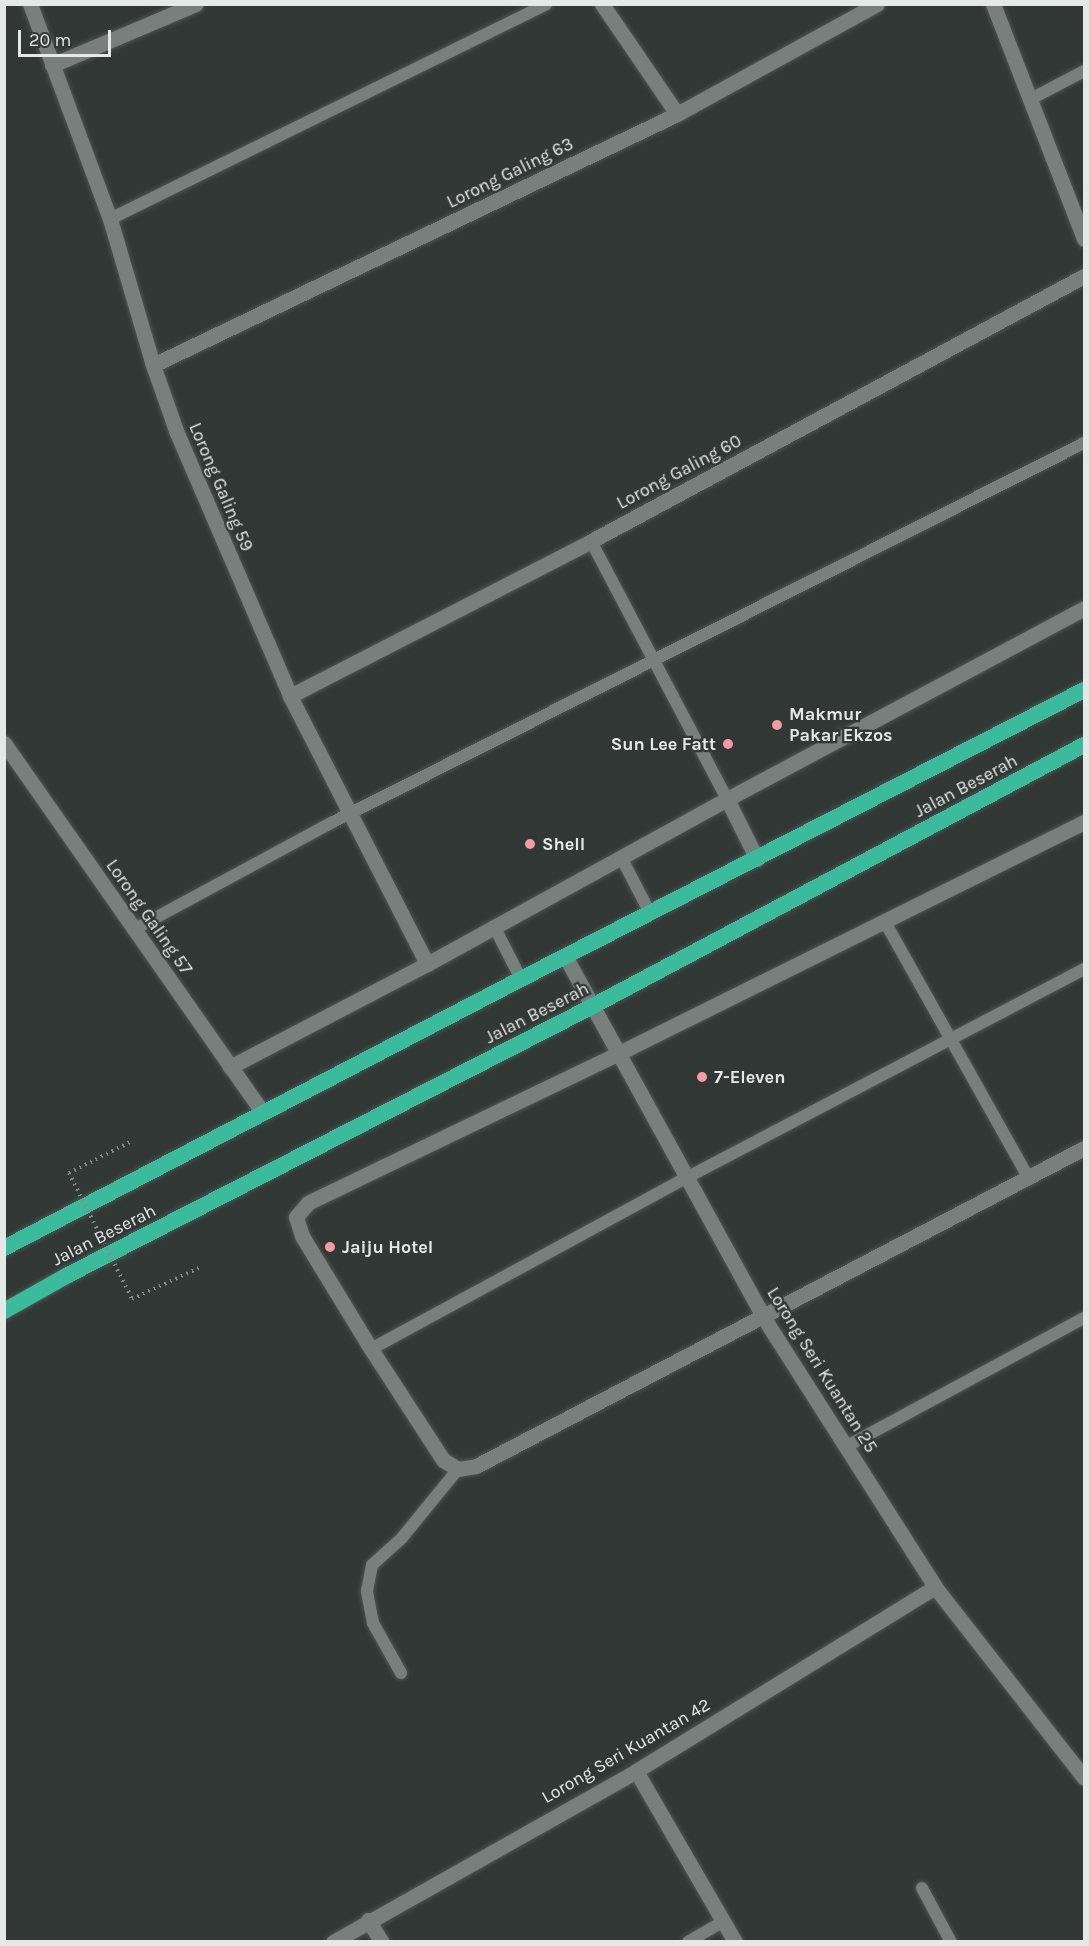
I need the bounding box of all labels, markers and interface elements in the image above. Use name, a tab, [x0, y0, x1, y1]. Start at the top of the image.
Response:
scale bar	[21, 18, 114, 56]
text: 20 m	[29, 29, 71, 51]
street label: Lorong Galing 63	[443, 133, 577, 213]
street label: Lorong Galing 59	[184, 419, 258, 555]
street label: Lorong Galing 60	[613, 430, 745, 514]
place label: Makmur Pakar Ekzos	[789, 704, 893, 746]
marker: Makmur Pakar Ekzos	[770, 718, 784, 732]
place label: Sun Lee Fatt	[611, 733, 716, 755]
marker: Sun Lee Fatt	[721, 737, 735, 751]
street label: Jalan Beserah	[911, 750, 1021, 822]
place label: Shell	[542, 833, 585, 855]
marker: Shell	[523, 837, 537, 851]
street label: Lorong Galing 57	[101, 855, 197, 979]
street label: Jalan Beserah	[481, 978, 593, 1048]
place label: 7-Eleven	[714, 1066, 785, 1088]
marker: 7-Eleven	[695, 1070, 709, 1084]
street label: Jalan Beserah	[48, 1200, 160, 1270]
place label: Jaiju Hotel	[342, 1236, 433, 1258]
marker: Jaiju Hotel	[323, 1240, 337, 1254]
street label: Lorong Seri Kuantan 25	[762, 1283, 882, 1457]
street label: Lorong Seri Kuantan 42	[538, 1694, 714, 1808]

